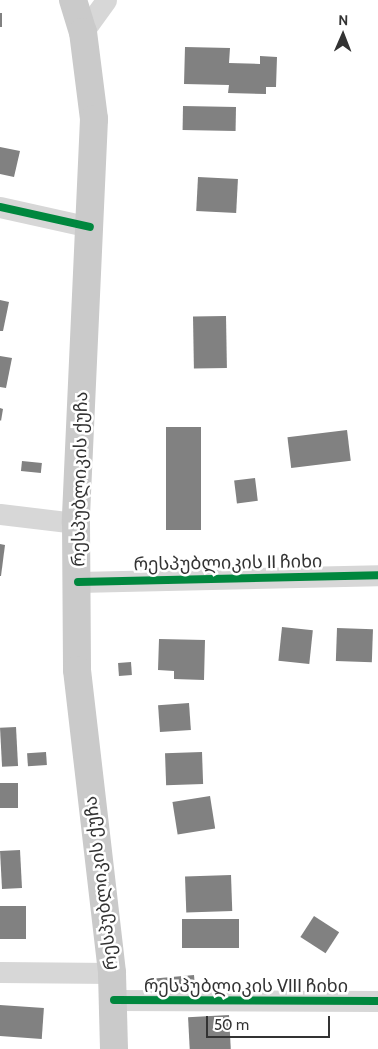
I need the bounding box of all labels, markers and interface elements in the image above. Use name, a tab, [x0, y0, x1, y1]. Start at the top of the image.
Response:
north arrow	[318, 10, 368, 60]
text: N	[338, 11, 348, 29]
street label: რესპუბლიკის ქუჩა	[68, 391, 92, 567]
street label: რესპუბლიკის II ჩიხი	[134, 551, 322, 575]
street label: რესპუბლიკის ქუჩა	[80, 795, 122, 971]
street label: რესპუბლიკის VIII ჩიხი	[144, 975, 348, 997]
scale bar	[208, 1006, 332, 1038]
text: 50 m	[214, 1016, 249, 1034]

